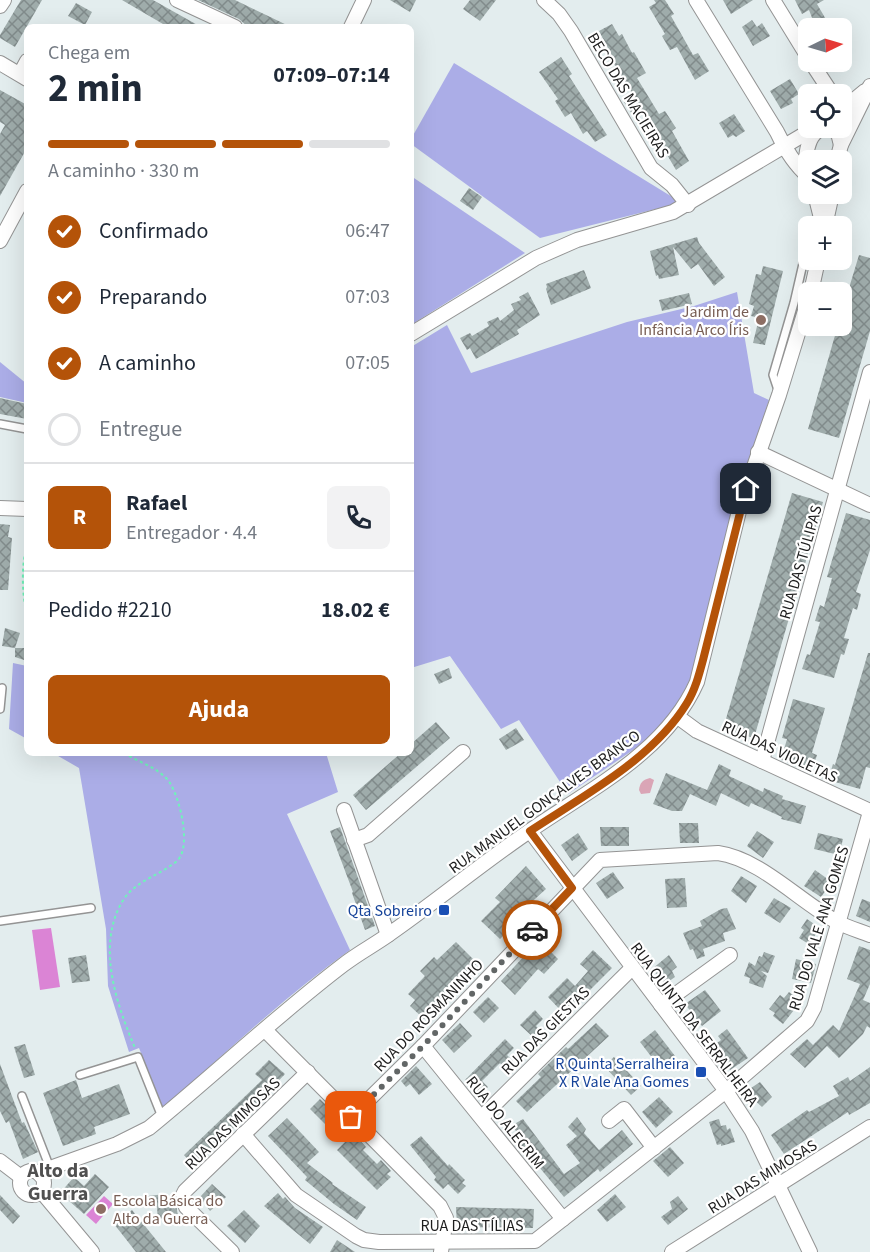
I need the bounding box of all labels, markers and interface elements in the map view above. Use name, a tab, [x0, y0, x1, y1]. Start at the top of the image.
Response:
north arrow	[798, 18, 852, 72]
map controls	[798, 18, 852, 336]
street label: BECO DAS MACIEIRAS	[582, 29, 674, 162]
text: Chega em	[48, 39, 130, 67]
text: 07:09–07:14	[273, 59, 390, 91]
text: 2 min	[48, 61, 143, 117]
button: locate	[798, 84, 852, 138]
button: layers	[798, 150, 852, 204]
text: A caminho · 330 m	[48, 157, 199, 185]
icon: check	[48, 215, 81, 248]
text: Confirmado	[99, 215, 208, 247]
button: +	[798, 216, 852, 270]
text: 06:47	[345, 217, 390, 245]
icon: check	[48, 281, 81, 314]
text: Preparando	[99, 281, 207, 313]
button: −	[798, 282, 852, 336]
text: 07:03	[345, 283, 390, 311]
place label: Jardim de Infância Arco Íris	[639, 301, 749, 341]
marker: Jardim de Infância Arco Íris	[754, 313, 768, 327]
icon: check	[48, 347, 81, 380]
text: A caminho	[99, 347, 196, 379]
text: 07:05	[345, 349, 390, 377]
text: Entregue	[99, 413, 182, 445]
pin	[720, 463, 771, 514]
icon: home	[729, 472, 762, 505]
button: phone	[327, 486, 390, 549]
text: Rafael	[126, 487, 187, 519]
text: R	[73, 501, 86, 533]
street label: RUA DAS TÚLIPAS	[774, 503, 828, 622]
text: Entregador · 4.4	[126, 519, 257, 547]
text: Pedido #2210	[48, 594, 172, 626]
text: 18.02 €	[321, 594, 390, 626]
button: Ajuda	[48, 675, 390, 744]
street label: RUA DAS VIOLETAS	[718, 715, 841, 788]
street label: RUA MANUEL GONÇALVES BRANCO	[444, 725, 645, 879]
street label: RUA DO VALE ANA GOMES	[783, 843, 854, 1013]
place label: Qta Sobreiro	[348, 900, 432, 922]
courier	[502, 900, 562, 960]
marker: Qta Sobreiro	[437, 903, 451, 917]
icon: car	[516, 914, 549, 947]
street label: RUA QUINTA DA SERRALHEIRA	[625, 938, 763, 1111]
street label: RUA DO ROSMANINHO	[369, 954, 488, 1077]
street label: RUA DAS GIESTAS	[497, 982, 595, 1080]
place label: R Quinta Serralheira X R Vale Ana Gomes	[555, 1053, 689, 1093]
marker: R Quinta Serralheira X R Vale Ana Gomes	[694, 1065, 708, 1079]
street label: RUA DAS MIMOSAS	[180, 1072, 285, 1175]
street label: RUA DO ALECRIM	[461, 1072, 550, 1174]
pin	[325, 1091, 376, 1142]
icon: bag	[334, 1100, 367, 1133]
street label: RUA DAS MIMOSAS	[704, 1134, 821, 1219]
district label: Alto da Guerra	[26, 1157, 89, 1208]
place label: Escola Básica do Alto da Guerra	[113, 1190, 223, 1230]
marker: Escola Básica do Alto da Guerra	[94, 1202, 108, 1216]
street label: RUA DAS TÍLIAS	[420, 1215, 524, 1237]

